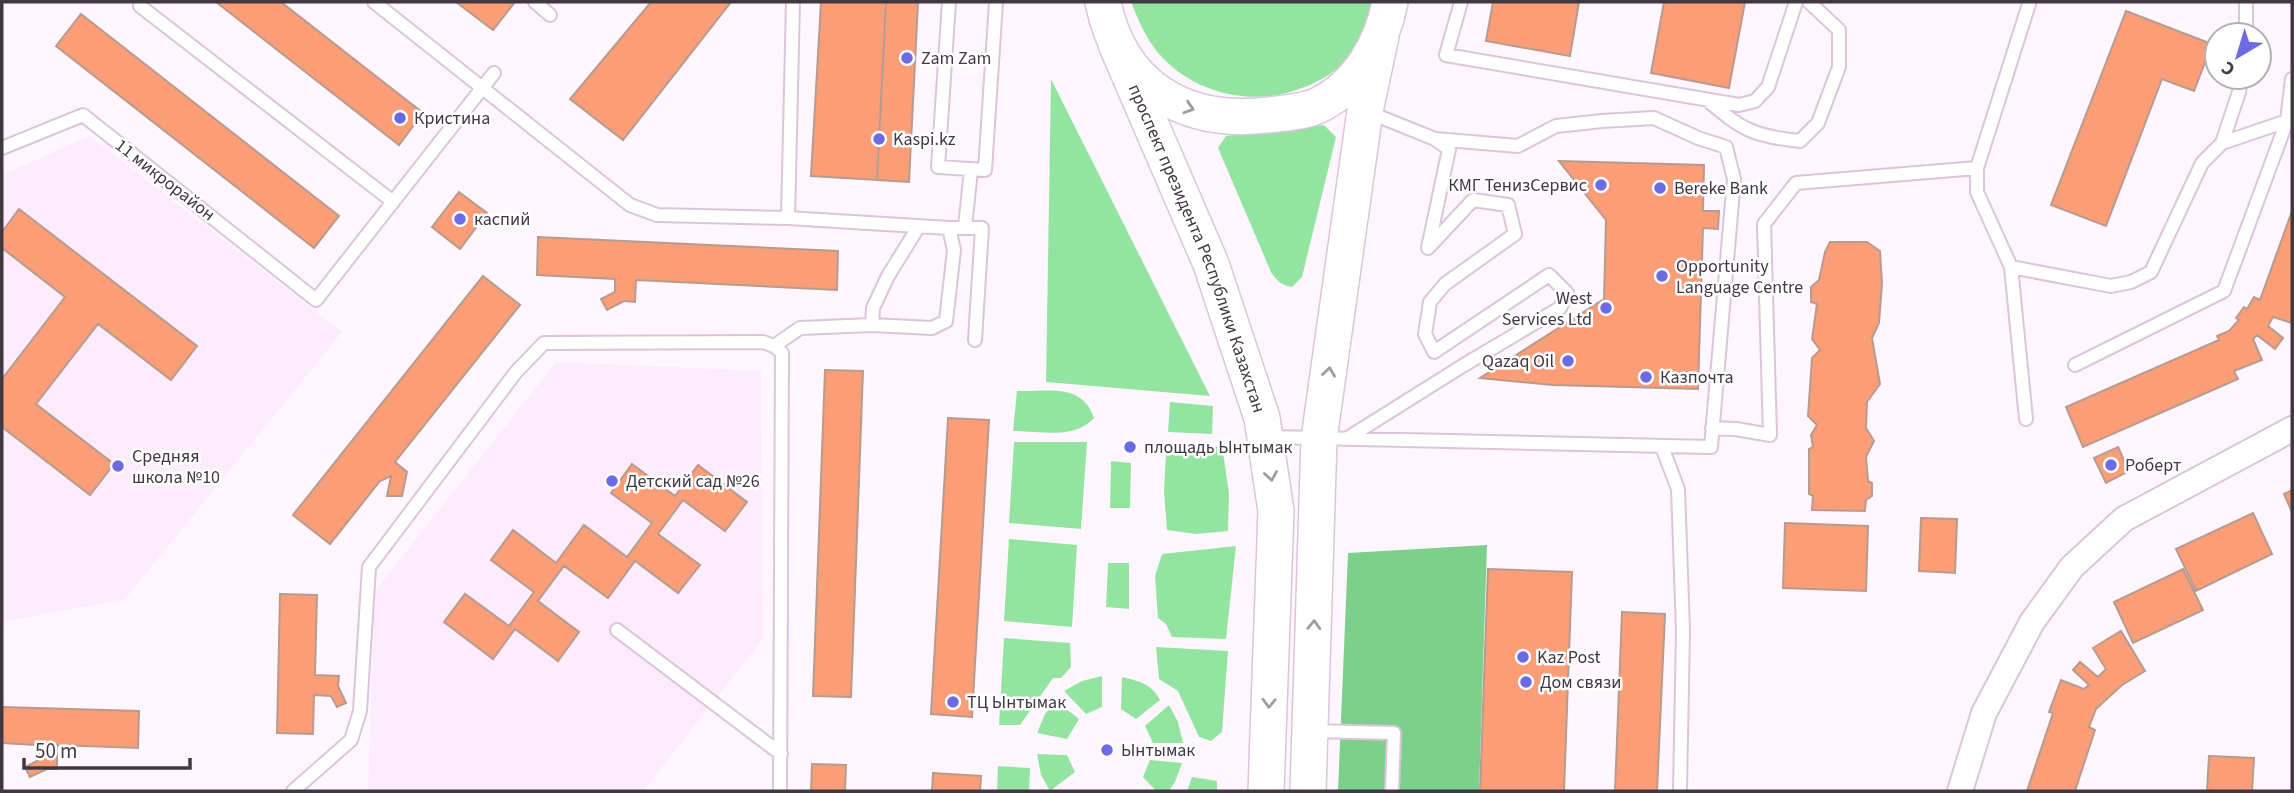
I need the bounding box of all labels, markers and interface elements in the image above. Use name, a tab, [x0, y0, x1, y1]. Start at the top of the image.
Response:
north arrow	[2203, 21, 2273, 91]
place label: Zam Zam	[921, 46, 991, 71]
marker: Zam Zam	[899, 50, 915, 66]
text: С	[2216, 54, 2241, 82]
street label: проспект президента Республики Казахстан	[1122, 80, 1272, 416]
one-way arrow	[1182, 100, 1195, 114]
place label: Кристина	[414, 106, 490, 131]
marker: Кристина	[392, 110, 408, 126]
place label: Kaspi.kz	[893, 127, 956, 152]
marker: Kaspi.kz	[871, 131, 887, 147]
street label: 11 микрорайон	[110, 133, 220, 227]
place label: КМГ ТенизСервис	[1448, 173, 1587, 198]
place label: Bereke Bank	[1674, 176, 1768, 201]
marker: КМГ ТенизСервис	[1593, 177, 1609, 193]
marker: Bereke Bank	[1652, 180, 1668, 196]
place label: каспий	[474, 207, 530, 232]
marker: каспий	[452, 211, 468, 227]
place label: Opportunity Language Centre	[1676, 254, 1803, 300]
marker: Opportunity Language Centre	[1654, 268, 1670, 284]
place label: West Services Ltd	[1502, 286, 1592, 332]
marker: West Services Ltd	[1598, 300, 1614, 316]
place label: Qazaq Oil	[1482, 349, 1554, 374]
marker: Qazaq Oil	[1560, 353, 1576, 369]
place label: Казпочта	[1660, 365, 1734, 390]
one-way arrow	[1321, 366, 1336, 378]
marker: Казпочта	[1638, 369, 1654, 385]
place label: площадь Ынтымак	[1144, 435, 1292, 460]
marker: площадь Ынтымак	[1122, 439, 1138, 455]
place label: Средняя школа №10	[132, 444, 220, 490]
place label: Роберт	[2125, 453, 2181, 478]
marker: Роберт	[2103, 457, 2119, 473]
marker: Средняя школа №10	[110, 458, 126, 474]
place label: Детский сад №26	[626, 469, 760, 494]
one-way arrow	[1263, 470, 1278, 482]
marker: Детский сад №26	[604, 473, 620, 489]
one-way arrow	[1307, 619, 1322, 630]
place label: Kaz Post	[1537, 645, 1601, 670]
marker: Kaz Post	[1515, 649, 1531, 665]
place label: Дом связи	[1540, 670, 1621, 695]
marker: Дом связи	[1518, 674, 1534, 690]
place label: ТЦ Ынтымак	[967, 690, 1066, 715]
marker: ТЦ Ынтымак	[945, 694, 961, 710]
one-way arrow	[1262, 698, 1277, 709]
scale bar	[24, 726, 191, 770]
text: 50 m	[35, 736, 77, 766]
place label: Ынтымак	[1121, 738, 1195, 763]
marker: Ынтымак	[1099, 742, 1115, 758]

